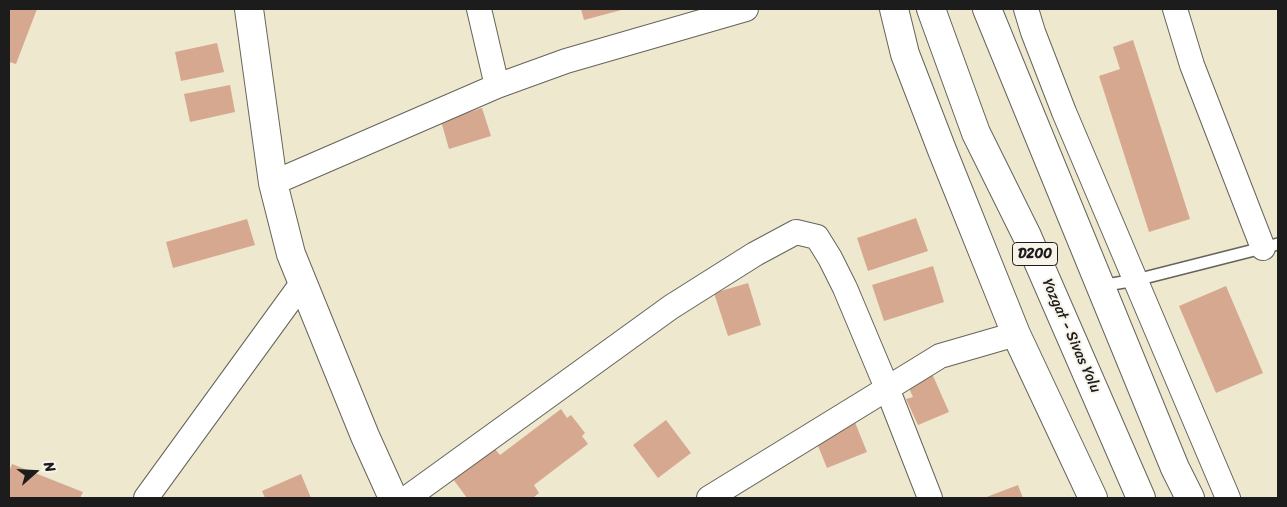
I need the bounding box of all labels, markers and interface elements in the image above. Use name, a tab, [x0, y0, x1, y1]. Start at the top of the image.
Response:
road number: D200	[1012, 242, 1058, 266]
street label: Yozgat - Sivas Yolu	[1038, 276, 1104, 396]
north arrow	[10, 447, 60, 497]
text: N	[36, 458, 63, 476]

